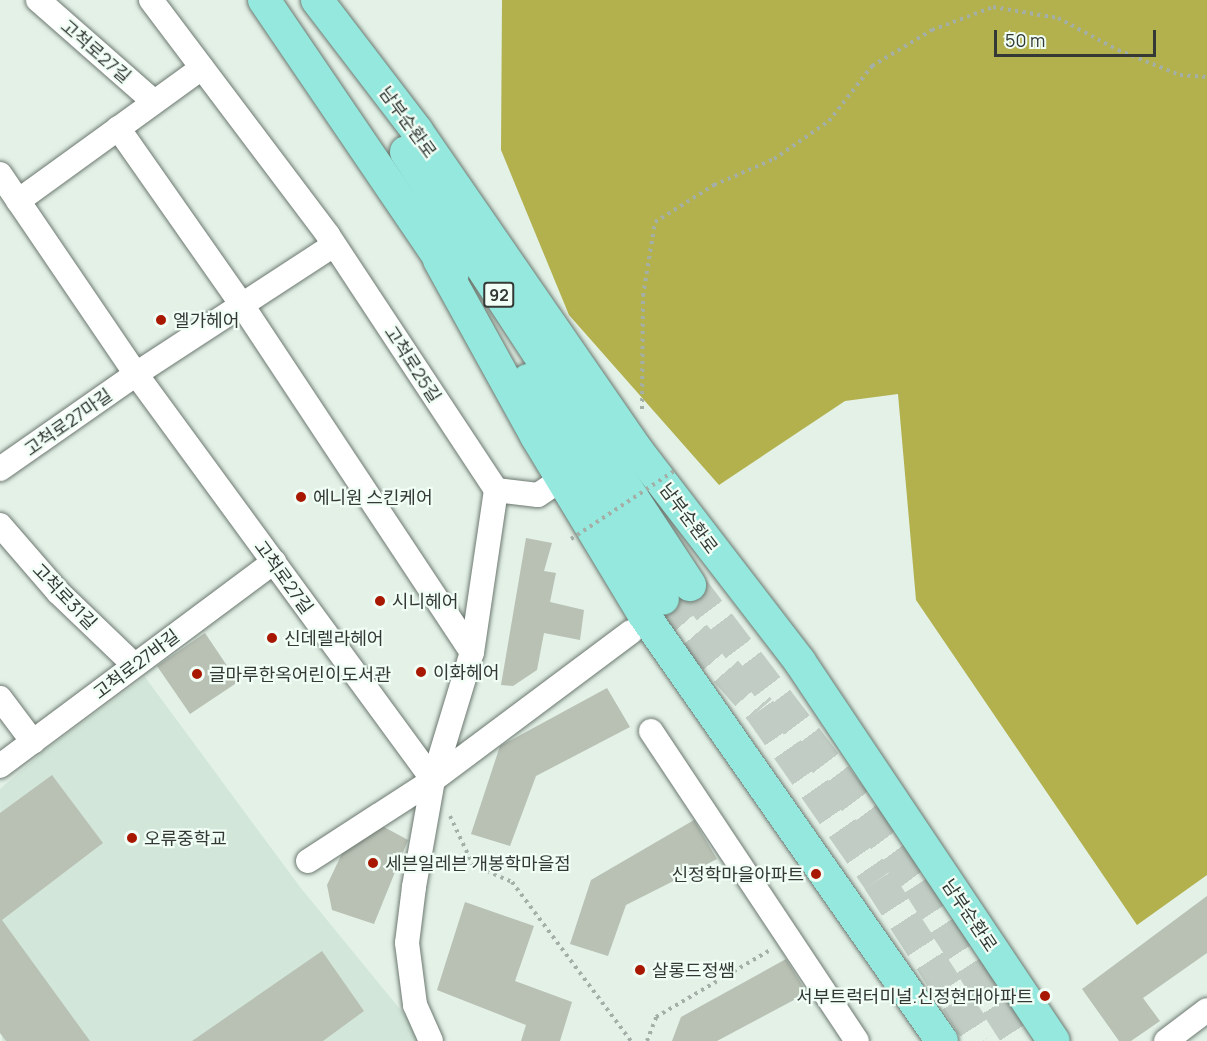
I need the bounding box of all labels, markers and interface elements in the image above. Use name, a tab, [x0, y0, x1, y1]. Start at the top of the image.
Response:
street label: 고척로27길	[57, 15, 135, 87]
scale bar	[997, 18, 1159, 56]
text: 50 m	[1005, 28, 1045, 52]
street label: 남부순환로	[375, 82, 441, 162]
road number: 92	[482, 282, 516, 308]
place label: 엘가헤어	[173, 309, 239, 331]
marker: 엘가헤어	[154, 313, 168, 327]
street label: 고척로25길	[380, 322, 446, 406]
street label: 고척로27마길	[20, 384, 116, 460]
street label: 남부순환로	[655, 478, 723, 558]
place label: 에니원 스킨케어	[313, 486, 433, 508]
marker: 에니원 스킨케어	[294, 490, 308, 504]
street label: 고척로27길	[250, 536, 318, 618]
street label: 고척로31길	[28, 559, 102, 633]
place label: 시니헤어	[392, 590, 458, 612]
marker: 시니헤어	[373, 594, 387, 608]
street label: 고척로27바길	[89, 625, 183, 703]
place label: 신데렐라헤어	[284, 627, 383, 649]
marker: 신데렐라헤어	[265, 631, 279, 645]
place label: 이화헤어	[433, 661, 499, 683]
place label: 글마루한옥어린이도서관	[209, 663, 391, 685]
marker: 이화헤어	[414, 665, 428, 679]
marker: 글마루한옥어린이도서관	[190, 667, 204, 681]
place label: 오류중학교	[144, 827, 227, 849]
marker: 오류중학교	[125, 831, 139, 845]
place label: 세븐일레븐 개봉학마을점	[385, 852, 571, 874]
marker: 세븐일레븐 개봉학마을점	[366, 856, 380, 870]
place label: 신정학마을아파트	[672, 863, 804, 885]
marker: 신정학마을아파트	[809, 867, 823, 881]
street label: 남부순환로	[938, 875, 1002, 955]
place label: 살롱드정쌤	[652, 959, 735, 981]
marker: 살롱드정쌤	[633, 963, 647, 977]
place label: 서부트럭터미널.신정현대아파트	[797, 985, 1033, 1007]
marker: 서부트럭터미널.신정현대아파트	[1038, 989, 1052, 1003]

